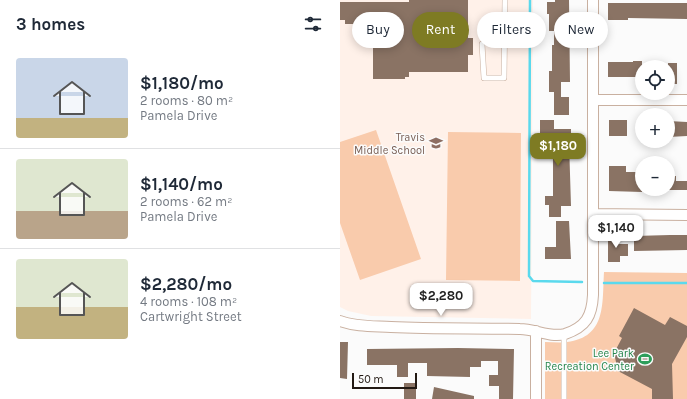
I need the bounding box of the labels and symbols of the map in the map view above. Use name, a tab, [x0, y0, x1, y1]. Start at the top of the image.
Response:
place label: Travis Middle School	[354, 131, 425, 157]
pin: $1,180	[525, 133, 591, 167]
school or university icon: Travis Middle School	[428, 135, 444, 151]
pin: $1,140	[583, 215, 649, 249]
pin: $2,280	[408, 283, 474, 317]
place label: Lee Park Recreation Center	[545, 347, 634, 373]
sports icon: Lee Park Recreation Center	[637, 351, 653, 367]
scale bar	[352, 371, 417, 390]

